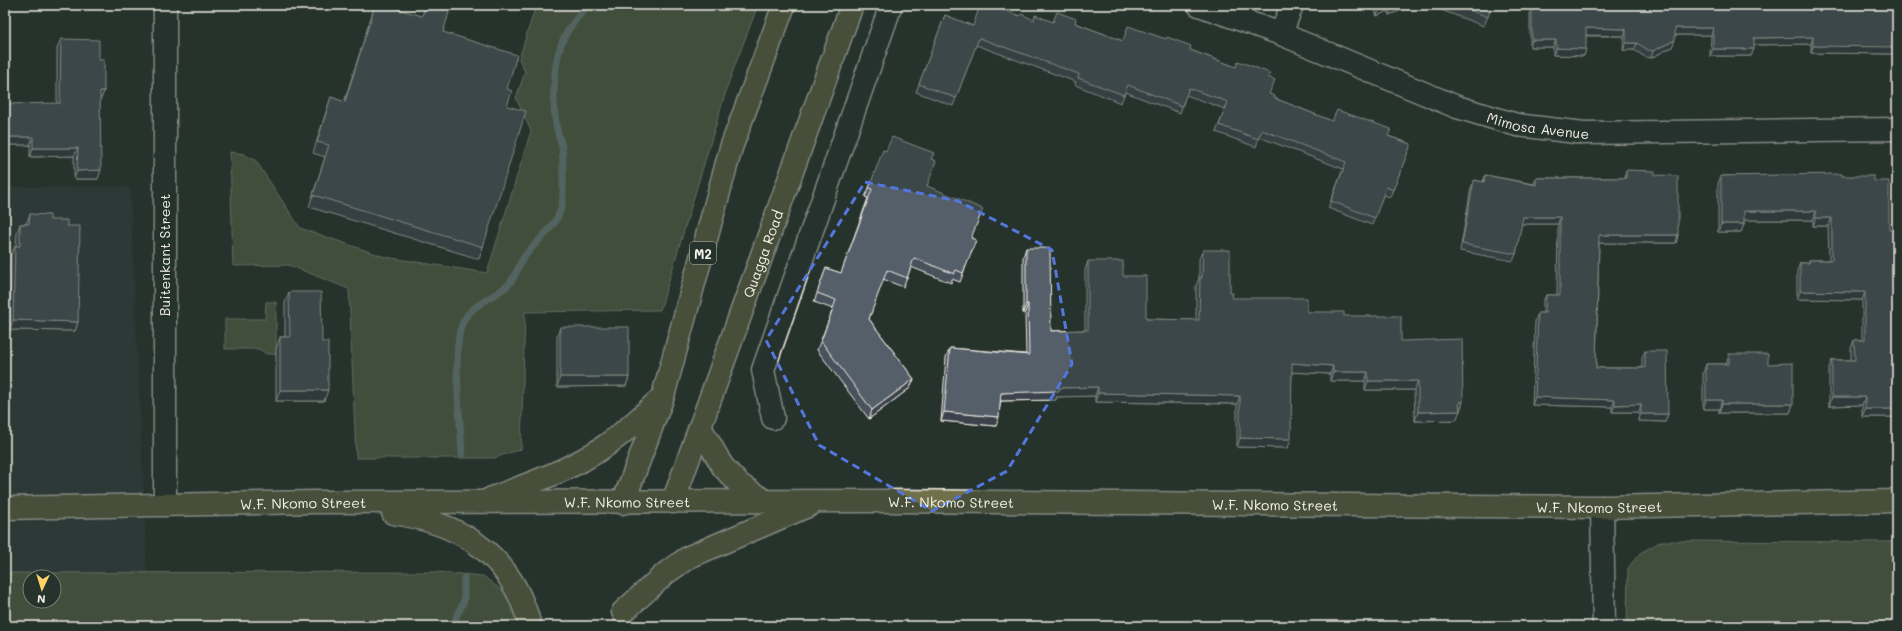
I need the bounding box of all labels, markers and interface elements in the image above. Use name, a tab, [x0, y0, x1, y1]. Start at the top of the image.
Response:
street label: Mimosa Avenue	[1485, 107, 1589, 143]
street label: Buitenkant Street	[155, 194, 174, 316]
street label: Quagga Road	[738, 207, 787, 300]
road number: M2	[690, 242, 716, 264]
street label: W.F. Nkomo Street	[240, 492, 366, 513]
street label: W.F. Nkomo Street	[564, 492, 690, 511]
street label: W.F. Nkomo Street	[888, 492, 1014, 512]
street label: W.F. Nkomo Street	[1212, 494, 1338, 514]
street label: W.F. Nkomo Street	[1536, 496, 1662, 517]
north arrow	[22, 569, 62, 609]
text: N	[37, 592, 46, 607]

